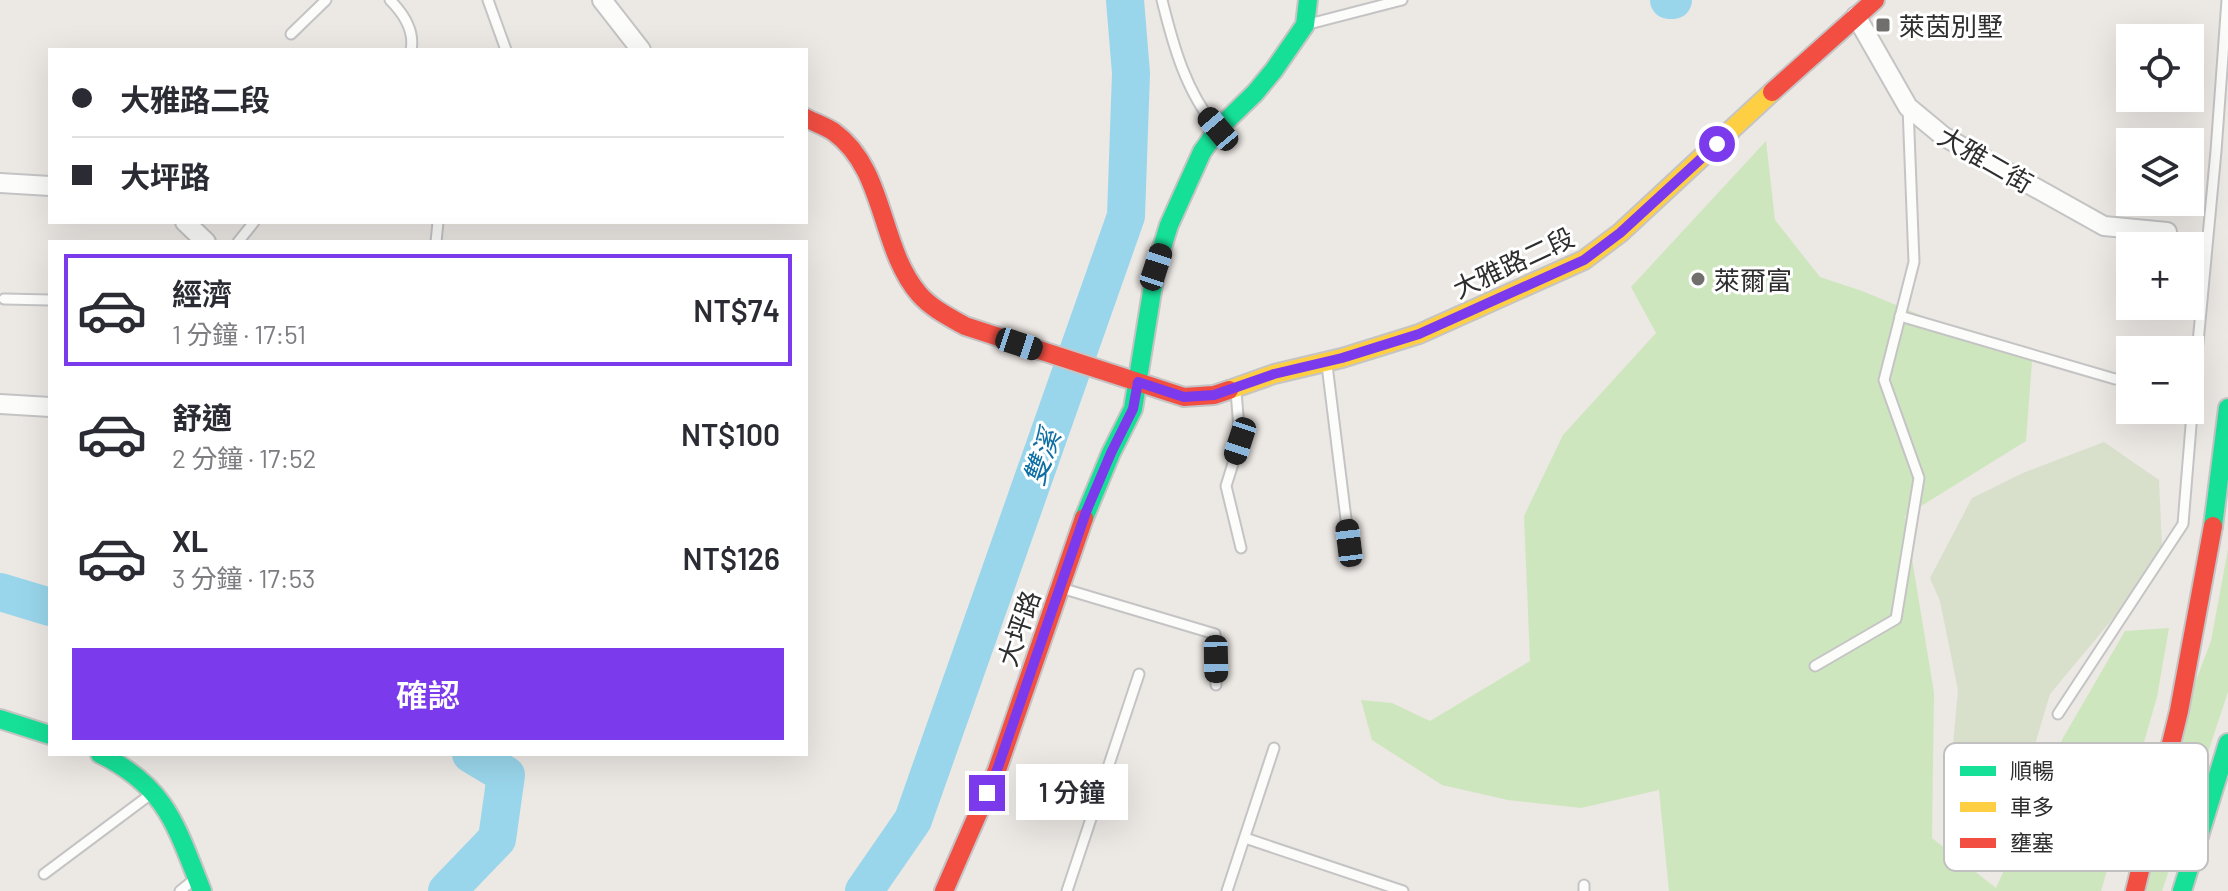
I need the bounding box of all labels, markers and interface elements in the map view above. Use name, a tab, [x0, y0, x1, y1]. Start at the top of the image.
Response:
place label: 萊茵別墅	[1899, 10, 2003, 41]
marker: 萊茵別墅	[1874, 16, 1892, 34]
map controls	[2116, 24, 2204, 424]
button: locate	[2116, 24, 2204, 112]
text: 大雅路二段	[120, 81, 270, 117]
car	[1193, 103, 1243, 155]
street label: 大雅二街	[1933, 120, 2039, 198]
route start	[1699, 126, 1735, 162]
button: layers	[2116, 128, 2204, 216]
text: 大坪路	[120, 158, 210, 194]
street label: 大雅路二段	[1448, 220, 1578, 304]
button: +	[2116, 232, 2204, 320]
car	[1137, 240, 1175, 294]
place label: 萊爾富	[1714, 264, 1792, 295]
marker: 萊爾富	[1689, 270, 1707, 288]
icon: car	[76, 274, 148, 346]
text: 經濟	[172, 275, 232, 311]
text: NT$74	[693, 292, 780, 328]
text: 1 分鐘 · 17:51	[172, 318, 306, 349]
car	[992, 325, 1046, 363]
button: −	[2116, 336, 2204, 424]
icon: car	[76, 398, 148, 470]
text: 舒適	[172, 399, 232, 435]
car	[1221, 414, 1259, 468]
text: NT$100	[681, 416, 780, 452]
water label: 雙溪	[1016, 421, 1067, 489]
text: 2 分鐘 · 17:52	[172, 442, 317, 473]
car	[1334, 518, 1364, 568]
icon: car	[76, 522, 148, 594]
text: XL	[172, 522, 208, 558]
text: NT$126	[683, 540, 780, 576]
text: 3 分鐘 · 17:53	[172, 562, 315, 593]
street label: 大坪路	[991, 586, 1045, 670]
car	[1204, 635, 1228, 683]
button: 確認	[72, 648, 784, 740]
legend	[1944, 743, 2208, 871]
text: 順暢	[2010, 757, 2054, 783]
callout: 1 分鐘	[1015, 765, 1127, 821]
route end	[969, 775, 1005, 811]
text: 1 分鐘	[1039, 776, 1105, 807]
text: 車多	[2010, 793, 2054, 819]
text: 壅塞	[2010, 829, 2054, 855]

